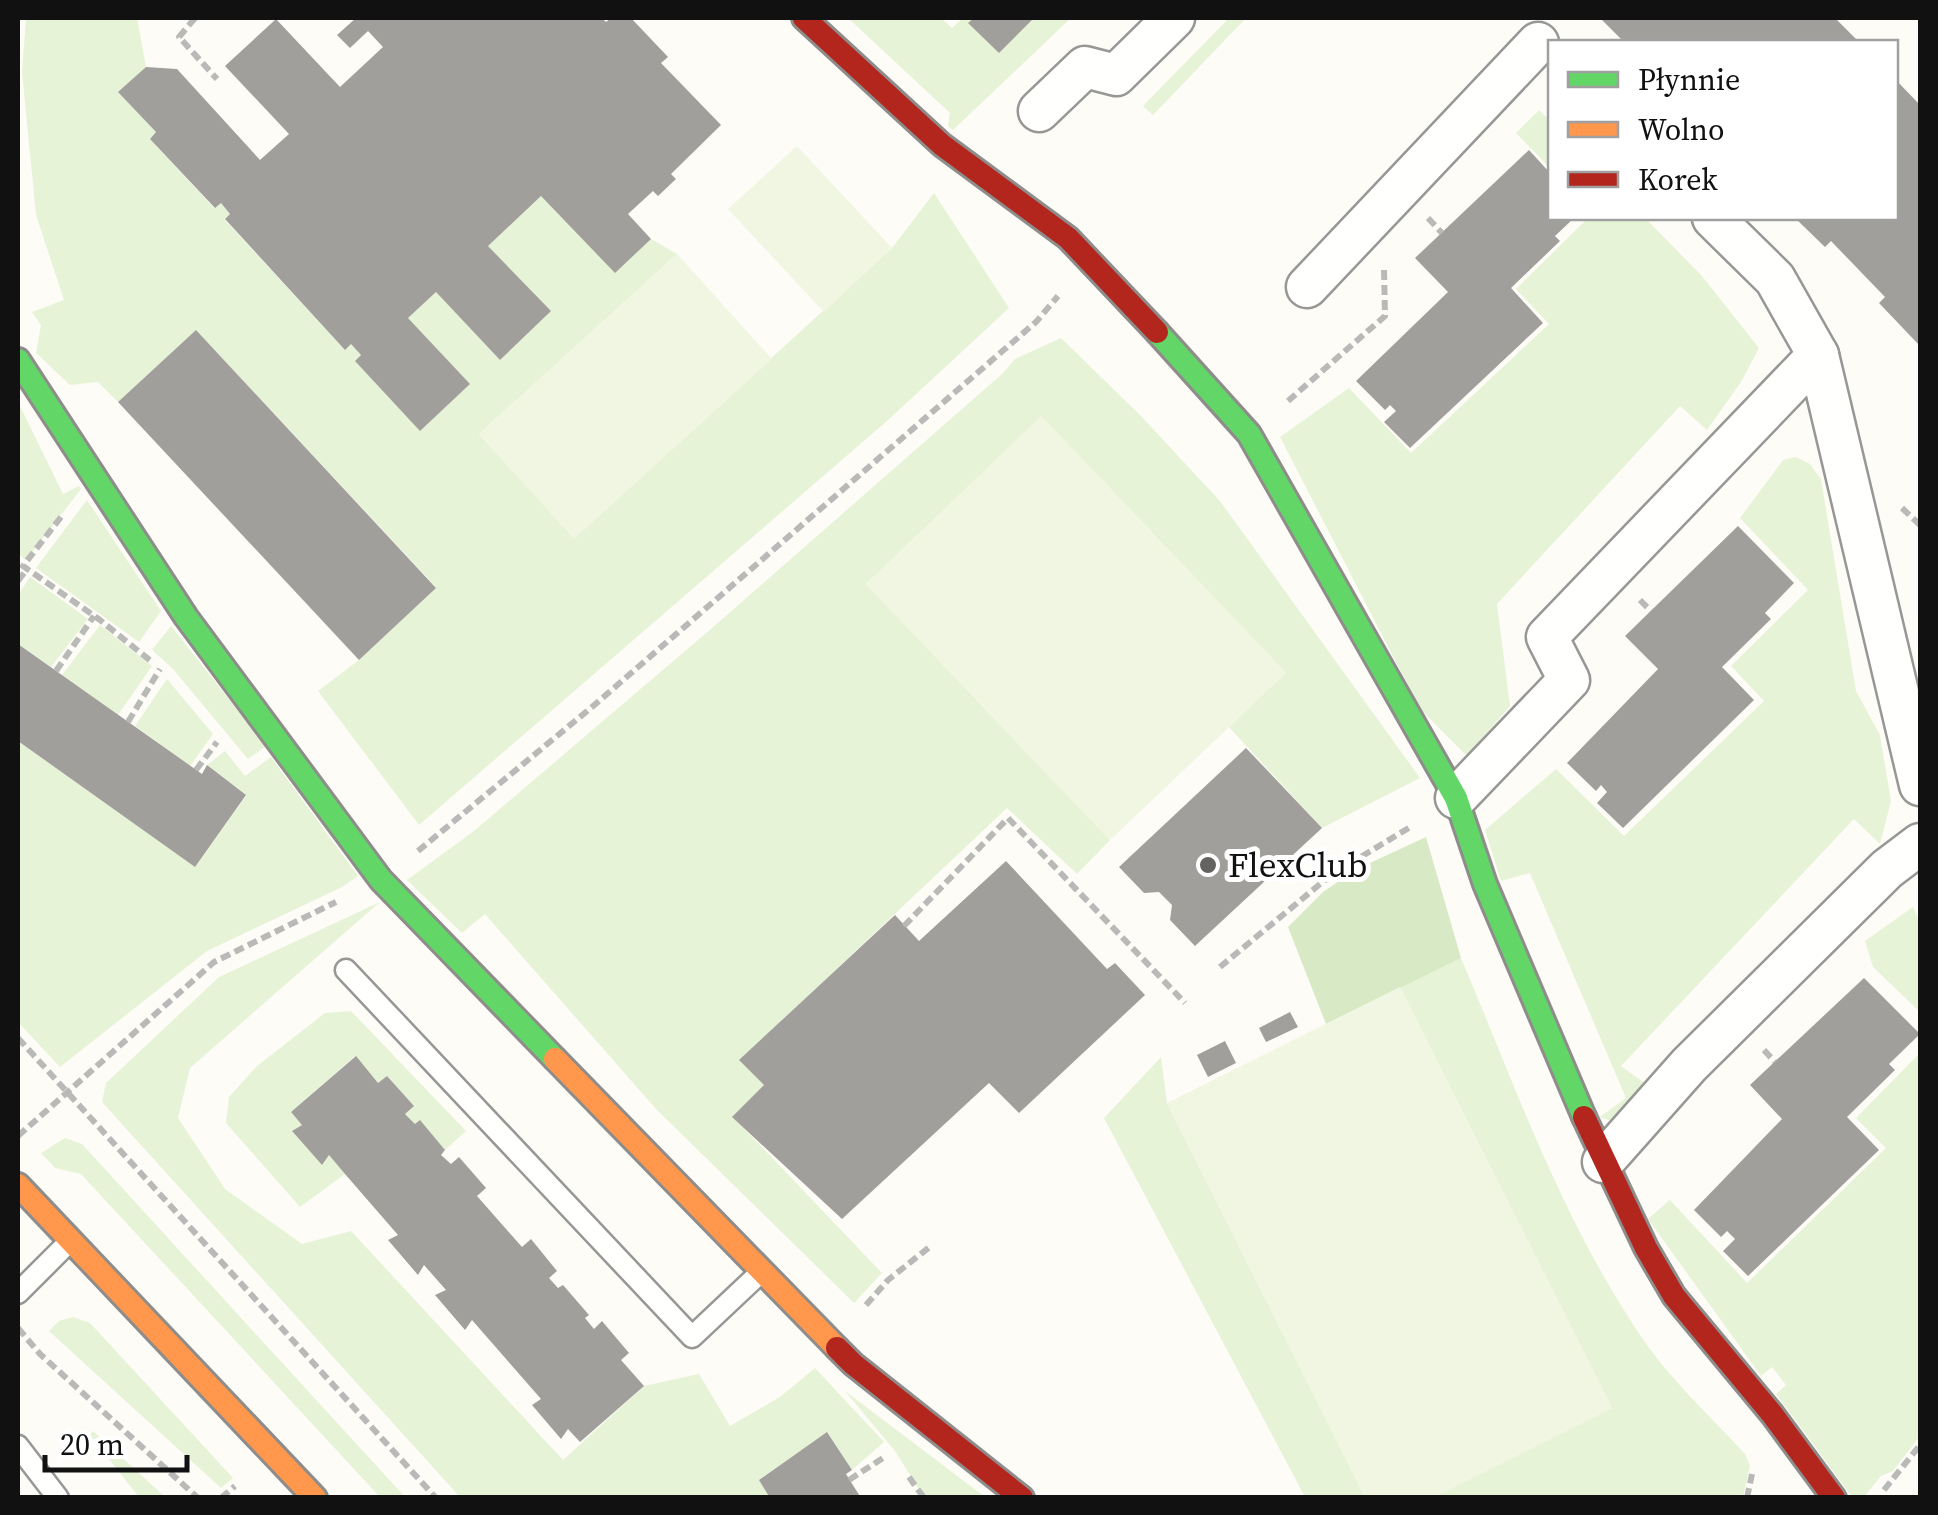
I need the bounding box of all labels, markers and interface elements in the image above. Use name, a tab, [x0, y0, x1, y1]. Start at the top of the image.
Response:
legend	[1548, 40, 1898, 220]
text: Płynnie	[1638, 59, 1740, 100]
text: Wolno	[1638, 109, 1725, 150]
text: Korek	[1638, 159, 1718, 200]
place label: FlexClub	[1228, 841, 1367, 889]
marker: FlexClub	[1197, 854, 1219, 876]
scale bar	[45, 1410, 188, 1472]
text: 20 m	[60, 1424, 124, 1465]

